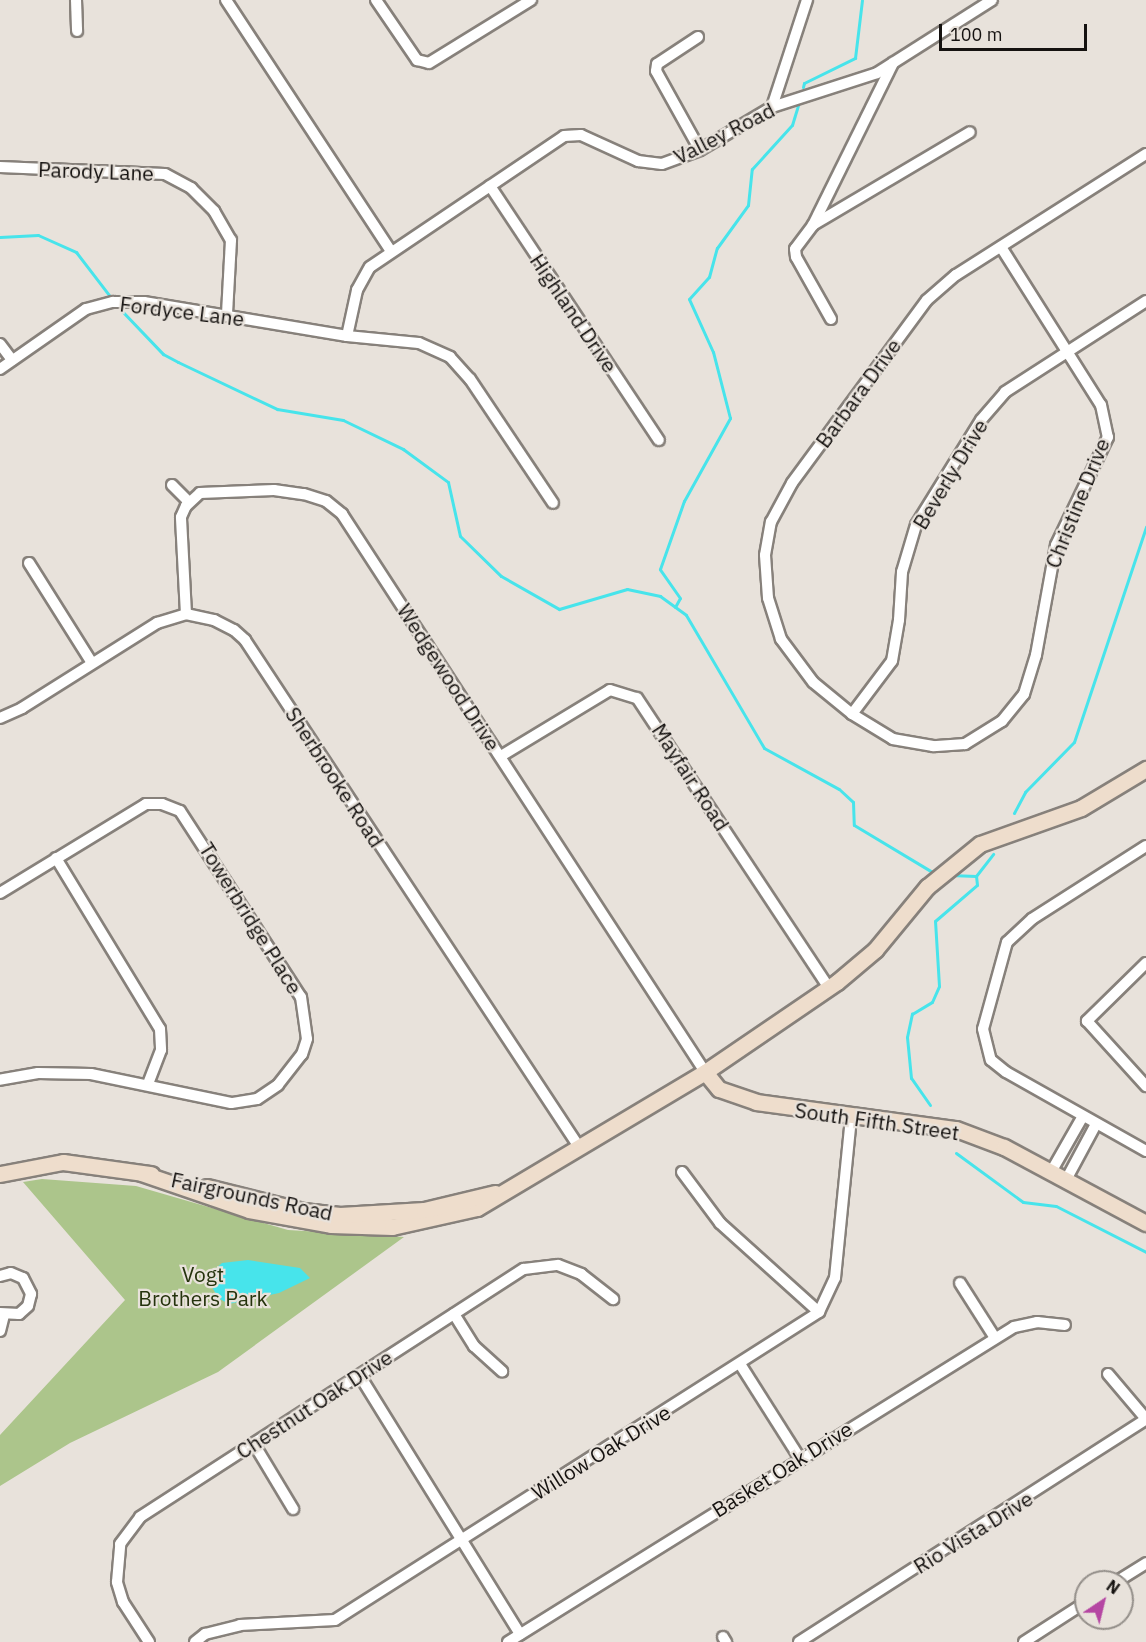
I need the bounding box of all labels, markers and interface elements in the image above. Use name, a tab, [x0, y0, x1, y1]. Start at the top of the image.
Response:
scale bar	[942, 12, 1090, 50]
text: 100 m	[950, 23, 1002, 46]
street label: Valley Road	[669, 97, 779, 169]
street label: Parody Lane	[38, 156, 154, 186]
street label: Highland Drive	[525, 249, 623, 377]
street label: Fordyce Lane	[118, 291, 246, 331]
street label: Barbara Drive	[810, 334, 906, 452]
street label: Beverly Drive	[907, 414, 993, 534]
street label: Christine Drive	[1040, 434, 1114, 572]
street label: Wedgewood Drive	[392, 599, 506, 755]
street label: Sherbrooke Road	[280, 702, 390, 852]
street label: Mayfair Road	[647, 719, 735, 835]
street label: Towerbridge Place	[194, 838, 308, 998]
street label: South Fifth Street	[793, 1097, 961, 1145]
street label: Fairgrounds Road	[169, 1167, 335, 1225]
park label: Vogt Brothers Park	[138, 1261, 268, 1311]
street label: Chestnut Oak Drive	[231, 1344, 397, 1464]
street label: Willow Oak Drive	[527, 1399, 675, 1505]
street label: Basket Oak Drive	[707, 1416, 857, 1522]
street label: Rio Vista Drive	[909, 1485, 1037, 1579]
north arrow	[1074, 1570, 1134, 1630]
text: N	[1103, 1575, 1124, 1598]

